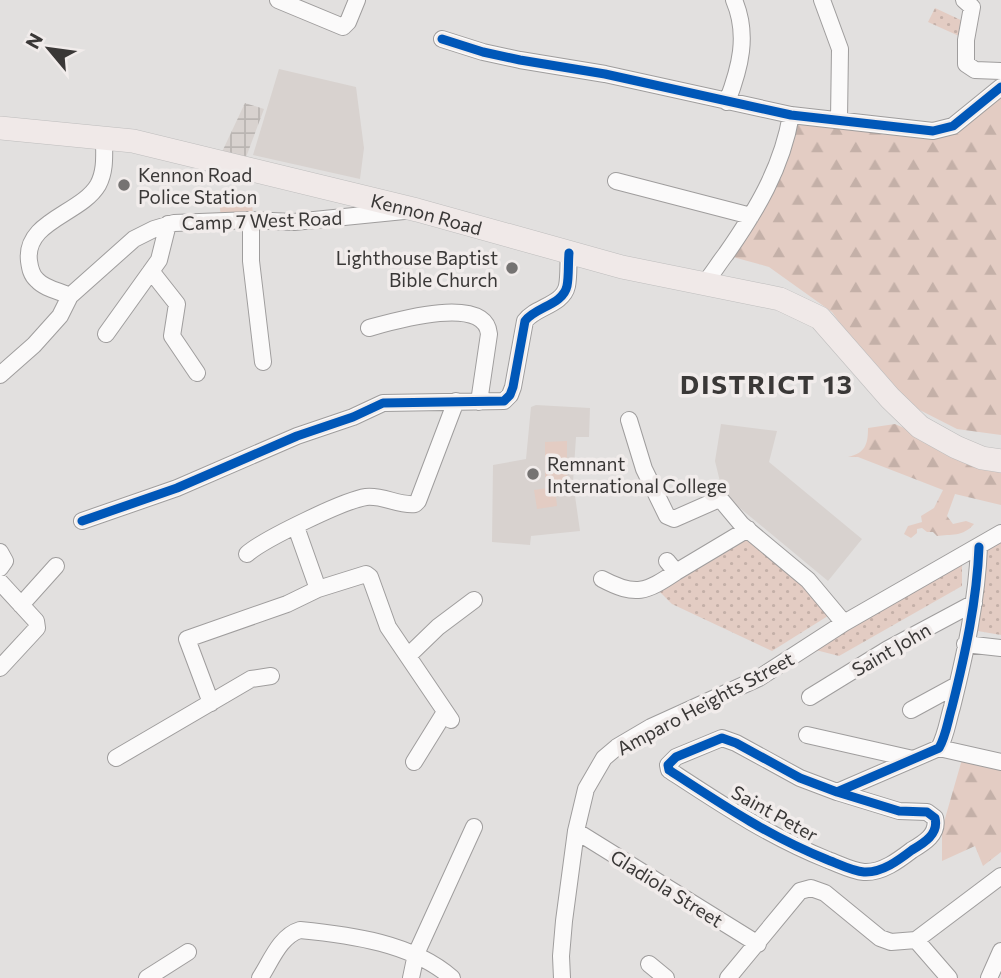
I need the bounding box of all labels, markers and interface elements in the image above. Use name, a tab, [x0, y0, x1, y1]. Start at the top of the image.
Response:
north arrow	[14, 14, 84, 84]
text: N	[20, 29, 47, 52]
place label: Kennon Road Police Station	[138, 163, 257, 208]
marker: Kennon Road Police Station	[116, 177, 132, 193]
street label: Kennon Road	[369, 188, 485, 239]
street label: Camp 7 West Road	[181, 206, 343, 234]
place label: Lighthouse Baptist Bible Church	[336, 246, 498, 291]
marker: Lighthouse Baptist Bible Church	[504, 260, 520, 276]
district label: DISTRICT 13	[680, 368, 854, 399]
place label: Remnant International College	[547, 452, 727, 497]
marker: Remnant International College	[525, 466, 541, 482]
street label: Saint John	[848, 617, 934, 681]
street label: Amparo Heights Street	[613, 646, 798, 759]
street label: Saint Peter	[728, 780, 822, 846]
street label: Gladiola Street	[607, 844, 728, 932]

